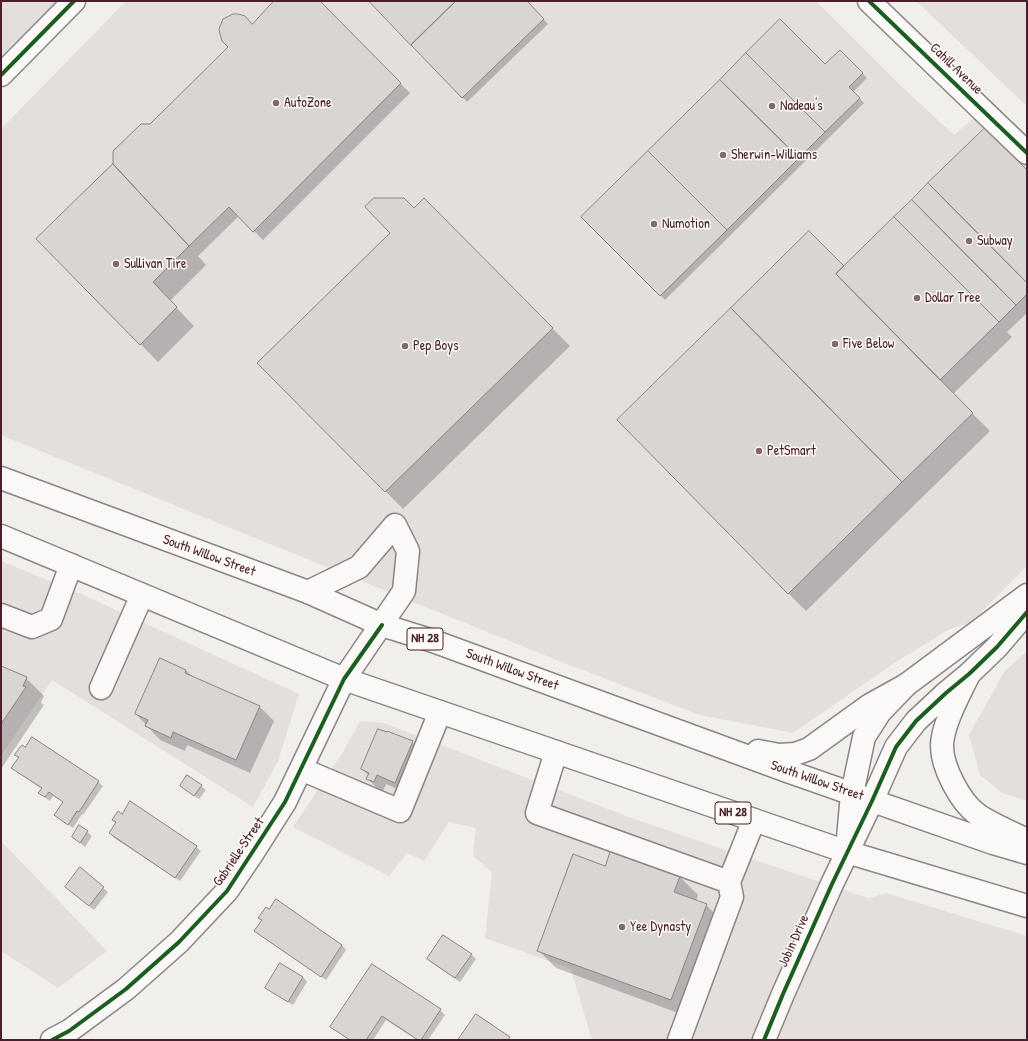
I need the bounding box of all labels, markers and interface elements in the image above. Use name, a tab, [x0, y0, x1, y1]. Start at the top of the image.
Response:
street label: Cahill Avenue	[926, 40, 986, 98]
place label: AutoZone	[284, 95, 332, 111]
marker: AutoZone	[271, 98, 281, 108]
place label: Nadeau's	[780, 98, 823, 114]
marker: Nadeau's	[767, 101, 777, 111]
place label: Sherwin-Williams	[731, 147, 817, 163]
marker: Sherwin-Williams	[718, 150, 728, 160]
place label: Numotion	[662, 216, 710, 232]
marker: Numotion	[649, 219, 659, 229]
place label: Subway	[977, 233, 1013, 249]
marker: Subway	[964, 236, 974, 246]
place label: Sullivan Tire	[124, 256, 186, 272]
marker: Sullivan Tire	[111, 259, 121, 269]
place label: Dollar Tree	[925, 290, 981, 306]
marker: Dollar Tree	[912, 293, 922, 303]
place label: Five Below	[843, 336, 894, 352]
place label: Pep Boys	[413, 338, 459, 354]
marker: Five Below	[830, 339, 840, 349]
marker: Pep Boys	[400, 341, 410, 351]
place label: PetSmart	[767, 443, 816, 459]
marker: PetSmart	[754, 446, 764, 456]
street label: South Willow Street	[160, 531, 258, 581]
road number: NH 28	[407, 628, 443, 650]
street label: South Willow Street	[463, 645, 561, 695]
street label: South Willow Street	[768, 757, 866, 805]
road number: NH 28	[715, 802, 751, 824]
street label: Gabrielle Street	[210, 814, 268, 890]
street label: Jobin Drive	[775, 912, 813, 970]
place label: Yee Dynasty	[630, 919, 691, 935]
marker: Yee Dynasty	[617, 922, 627, 932]

